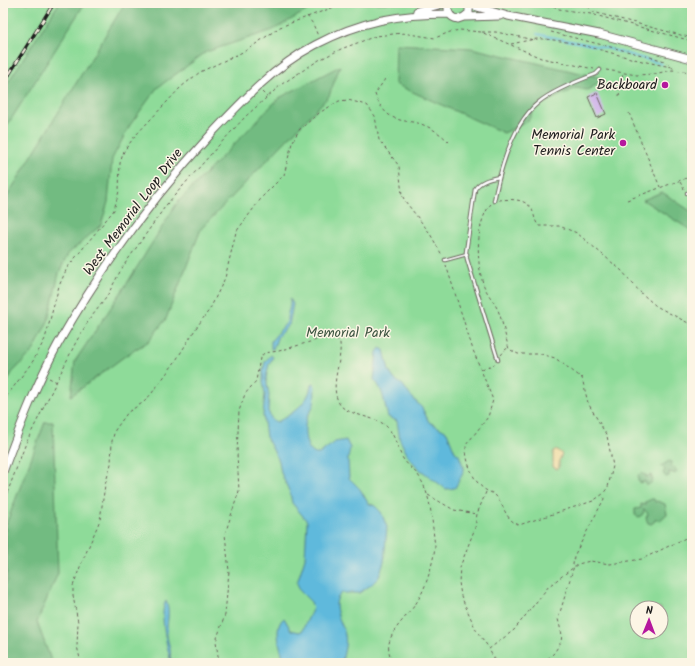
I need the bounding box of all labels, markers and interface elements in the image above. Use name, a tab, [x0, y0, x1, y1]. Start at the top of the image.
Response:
place label: Backboard	[597, 74, 658, 96]
marker: Backboard	[660, 80, 670, 90]
place label: Memorial Park Tennis Center	[531, 124, 616, 162]
marker: Memorial Park Tennis Center	[618, 138, 628, 148]
street label: West Memorial Loop Drive	[78, 143, 189, 280]
park label: Memorial Park	[306, 322, 390, 344]
north arrow	[629, 600, 669, 640]
text: N	[646, 602, 653, 620]

